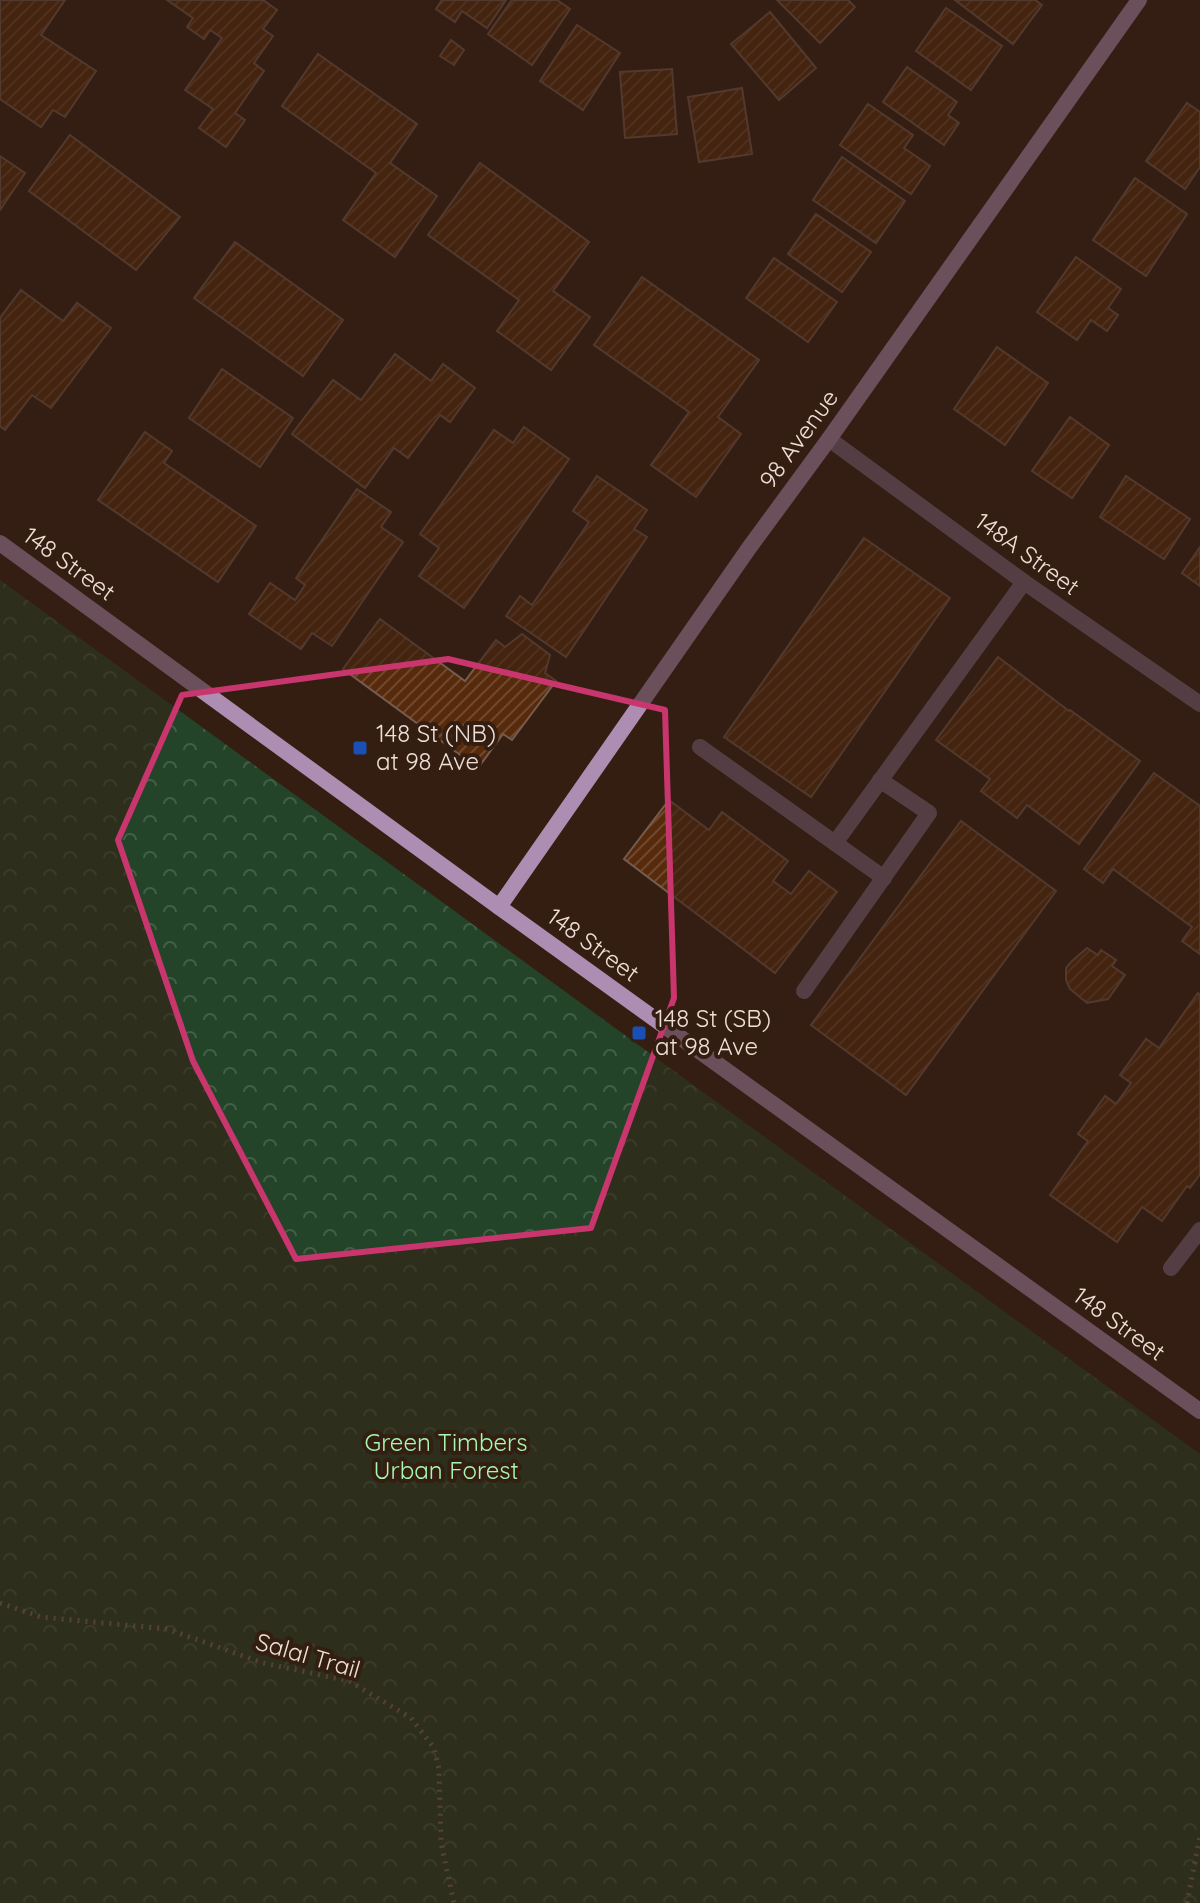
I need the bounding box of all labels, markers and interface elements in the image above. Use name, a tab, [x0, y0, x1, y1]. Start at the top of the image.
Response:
street label: 98 Avenue	[752, 383, 844, 494]
street label: 148A Street	[969, 505, 1086, 601]
street label: 148 Street	[18, 520, 121, 607]
place label: 148 St (NB) at 98 Ave	[376, 718, 496, 776]
marker: 148 St (NB) at 98 Ave	[351, 739, 369, 757]
street label: 148 Street	[542, 901, 645, 988]
place label: 148 St (SB) at 98 Ave	[655, 1003, 771, 1061]
marker: 148 St (SB) at 98 Ave	[630, 1024, 648, 1042]
street label: 148 Street	[1068, 1280, 1171, 1367]
park label: Green Timbers Urban Forest	[364, 1427, 528, 1485]
street label: Salal Trail	[253, 1626, 364, 1684]

